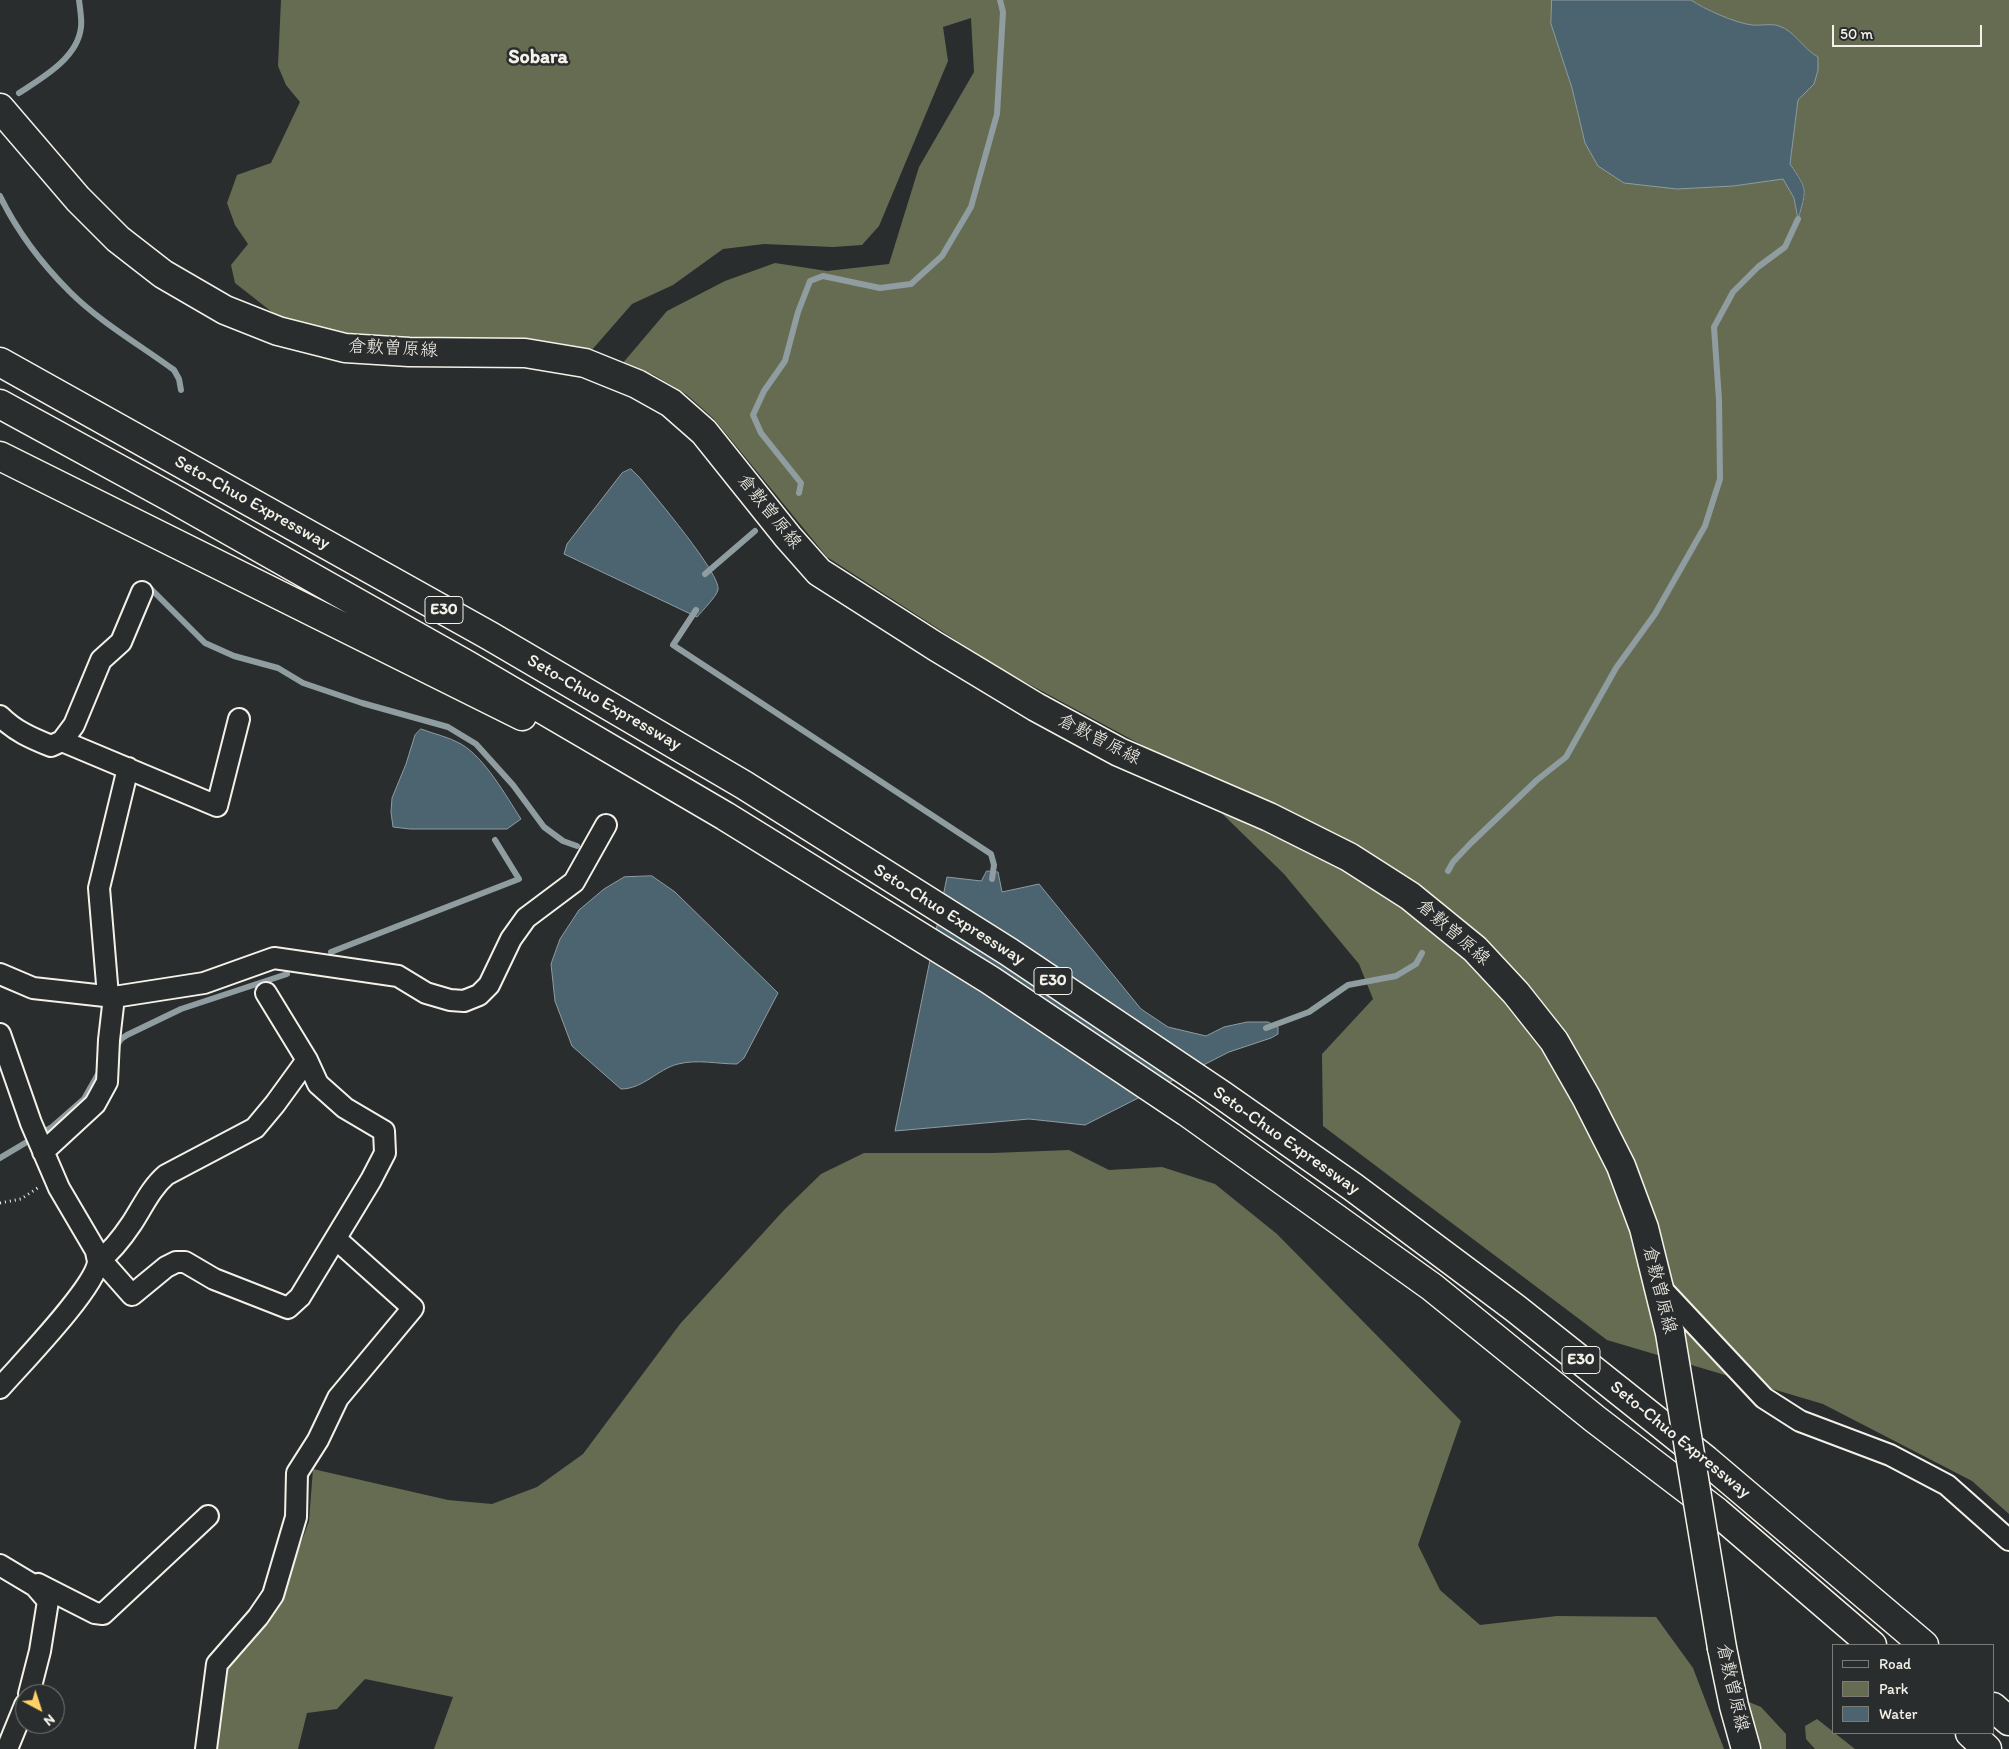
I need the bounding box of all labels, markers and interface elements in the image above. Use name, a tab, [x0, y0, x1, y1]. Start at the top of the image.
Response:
scale bar	[1834, 15, 1984, 47]
text: 50 m	[1840, 25, 1873, 43]
district label: Sobara	[508, 46, 568, 70]
street label: 倉敷曽原線	[347, 336, 439, 362]
street label: Seto-Chuo Expressway	[170, 451, 334, 555]
street label: 倉敷曽原線	[732, 470, 806, 554]
road number: E30	[425, 596, 463, 624]
street label: Seto-Chuo Expressway	[523, 650, 685, 756]
street label: 倉敷曽原線	[1054, 710, 1144, 770]
street label: Seto-Chuo Expressway	[869, 860, 1029, 970]
street label: 倉敷曽原線	[1412, 895, 1494, 971]
road number: E30	[1034, 968, 1072, 994]
street label: Seto-Chuo Expressway	[1208, 1082, 1364, 1200]
street label: 倉敷曽原線	[1638, 1244, 1680, 1336]
road number: E30	[1562, 1346, 1600, 1374]
street label: Seto-Chuo Expressway	[1605, 1377, 1755, 1503]
street label: 倉敷曽原線	[1711, 1642, 1753, 1734]
legend	[1832, 1644, 1994, 1734]
text: Road	[1879, 1655, 1911, 1673]
text: Park	[1879, 1680, 1909, 1698]
north arrow	[15, 1684, 65, 1734]
text: Water	[1879, 1705, 1917, 1723]
text: N	[40, 1711, 58, 1730]

